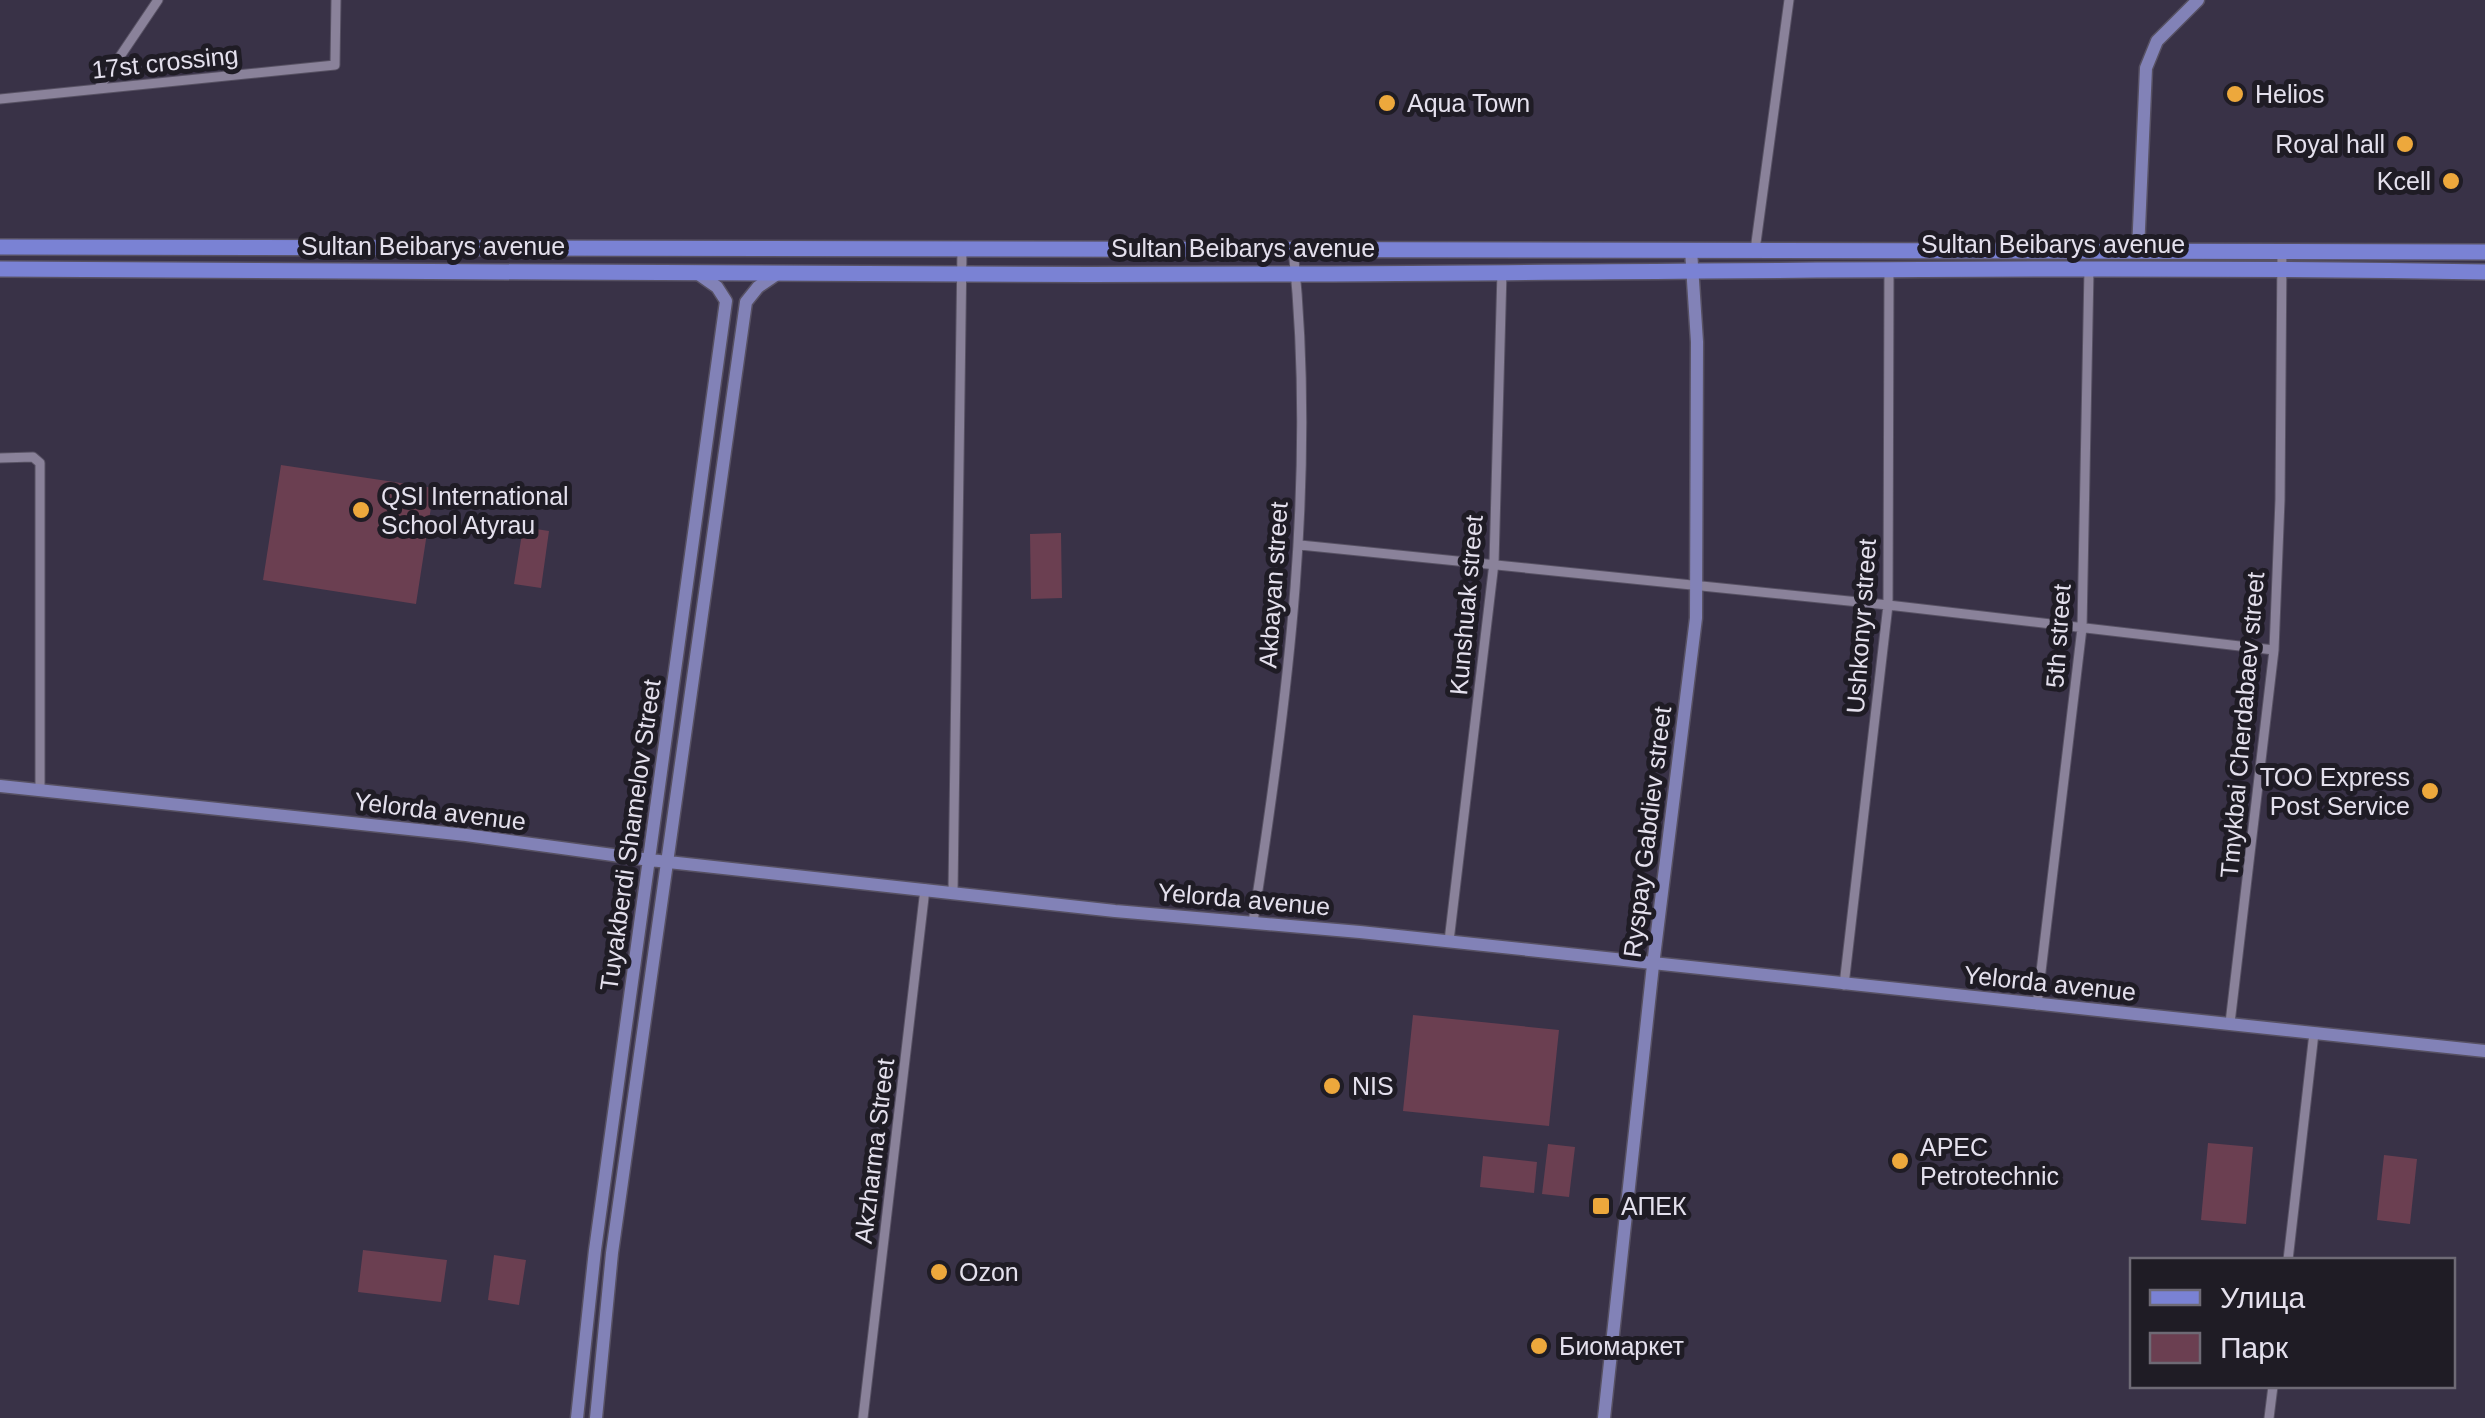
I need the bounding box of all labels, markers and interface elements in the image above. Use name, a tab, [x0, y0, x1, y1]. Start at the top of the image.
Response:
street label: 17st crossing	[90, 40, 240, 84]
place label: Helios	[2255, 80, 2324, 108]
marker: Helios	[2224, 83, 2246, 105]
place label: Aqua Town	[1407, 89, 1530, 117]
marker: Aqua Town	[1376, 92, 1398, 114]
place label: Royal hall	[2275, 130, 2385, 158]
marker: Royal hall	[2394, 133, 2416, 155]
place label: Kcell	[2377, 167, 2431, 195]
marker: Kcell	[2440, 170, 2462, 192]
street label: Sultan Beibarys avenue	[1921, 230, 2185, 258]
street label: Sultan Beibarys avenue	[301, 232, 565, 260]
street label: Sultan Beibarys avenue	[1111, 234, 1375, 262]
place label: QSI International School Atyrau	[381, 482, 569, 539]
marker: QSI International School Atyrau	[350, 499, 372, 521]
street label: Akbayan street	[1253, 501, 1293, 669]
street label: Kunshuak street	[1444, 514, 1488, 696]
street label: Ushkonyr street	[1841, 538, 1881, 714]
street label: Tmykbai Cherdabaev street	[2215, 571, 2269, 879]
street label: 5th street	[2040, 583, 2076, 689]
street label: Tuyakberdi Shamelov Street	[594, 677, 666, 993]
street label: Ryspay Gabdiev street	[1618, 705, 1676, 959]
place label: ТОО Express Post Service	[2260, 763, 2410, 820]
marker: ТОО Express Post Service	[2419, 780, 2441, 802]
street label: Yelorda avenue	[353, 787, 527, 835]
street label: Yelorda avenue	[1157, 878, 1331, 920]
street label: Yelorda avenue	[1963, 960, 2137, 1006]
street label: Akzharma Street	[849, 1057, 899, 1245]
place label: NIS	[1352, 1072, 1394, 1100]
marker: NIS	[1321, 1075, 1343, 1097]
place label: APEC Petrotechnic	[1920, 1133, 2059, 1190]
marker: APEC Petrotechnic	[1889, 1150, 1911, 1172]
place label: АПЕК	[1621, 1192, 1687, 1220]
marker: АПЕК	[1590, 1195, 1612, 1217]
place label: Ozon	[959, 1258, 1019, 1286]
legend	[2130, 1258, 2455, 1388]
marker: Ozon	[928, 1261, 950, 1283]
text: Улица	[2220, 1281, 2305, 1314]
text: Парк	[2220, 1331, 2289, 1364]
place label: Биомаркет	[1559, 1332, 1685, 1360]
marker: Биомаркет	[1528, 1335, 1550, 1357]

